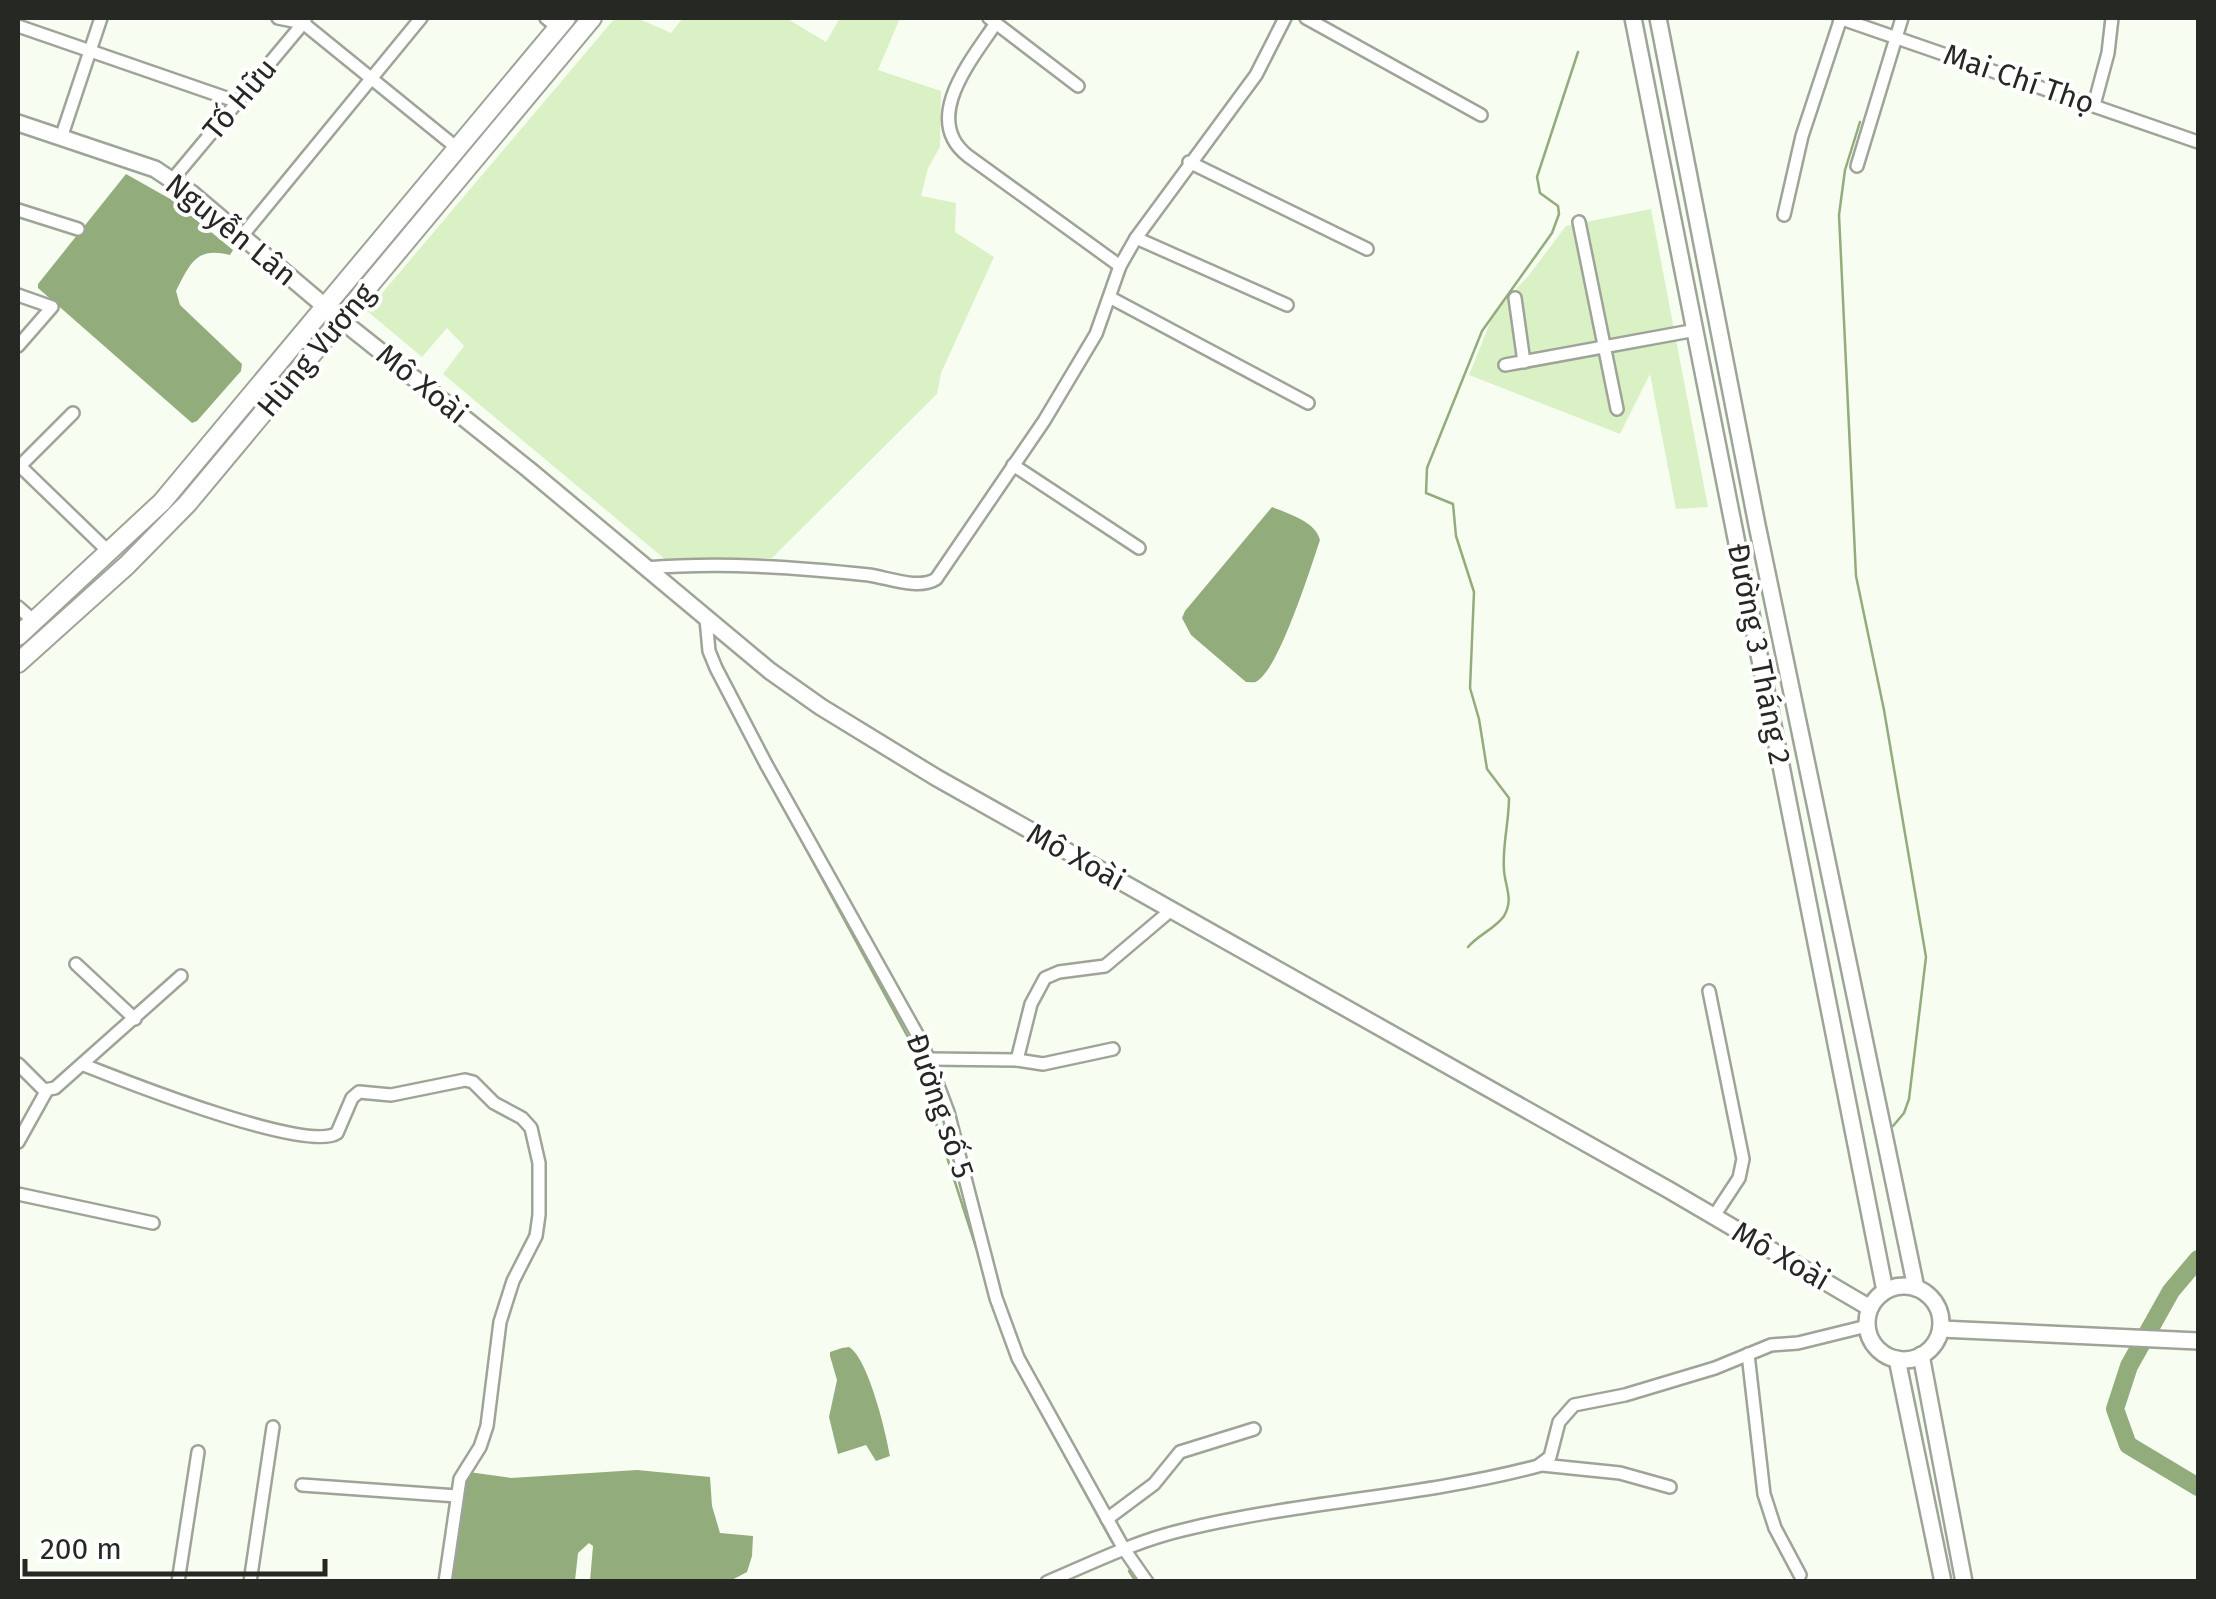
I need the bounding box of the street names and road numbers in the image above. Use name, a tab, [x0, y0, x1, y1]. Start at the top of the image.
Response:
street label: Mai Chí Thọ	[1939, 36, 2099, 122]
street label: Tố Hữu	[196, 51, 284, 147]
street label: Nguyễn Lân	[158, 166, 304, 294]
street label: Hùng Vương	[250, 275, 383, 424]
street label: Mô Xoài	[369, 336, 475, 432]
street label: Đường 3 Tháng 2	[1720, 540, 1798, 768]
street label: Mô Xoài	[1021, 815, 1131, 899]
street label: Đường số 5	[898, 1029, 982, 1183]
street label: Mô Xoài	[1726, 1214, 1836, 1298]

